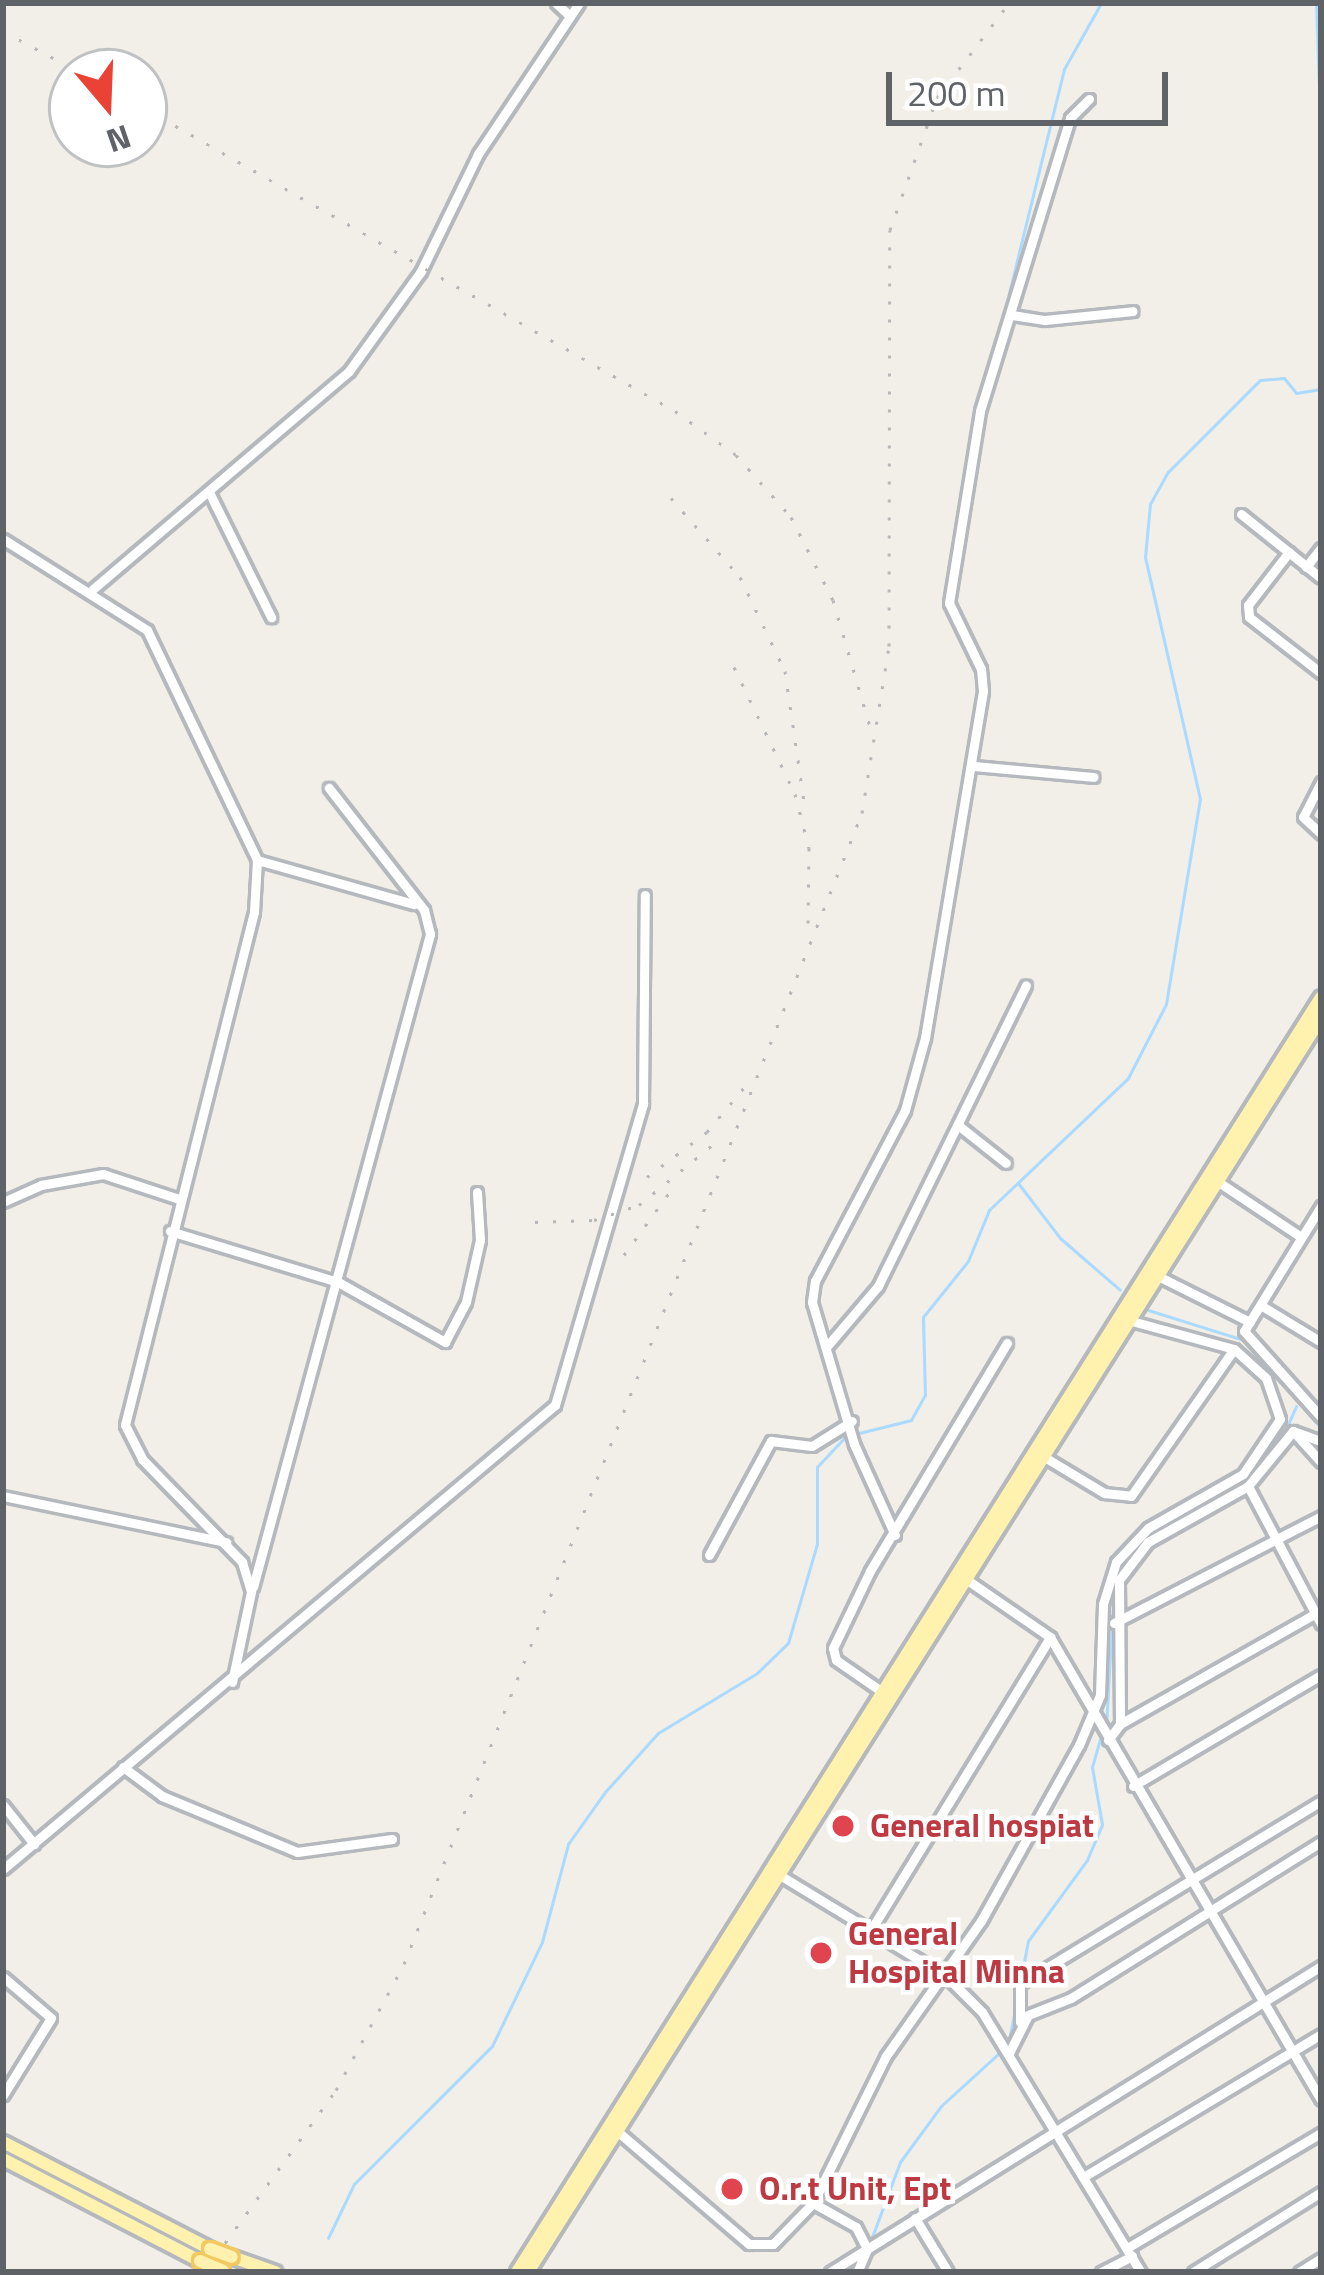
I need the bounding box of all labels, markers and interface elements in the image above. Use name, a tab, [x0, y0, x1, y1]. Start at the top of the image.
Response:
north arrow	[48, 48, 168, 168]
scale bar	[892, 48, 1174, 122]
text: 200 m	[907, 65, 1006, 120]
text: N	[100, 112, 138, 167]
place label: General hospiat	[870, 1806, 1094, 1846]
marker: General hospiat	[827, 1810, 859, 1842]
place label: General Hospital Minna	[848, 1914, 1065, 1992]
marker: General Hospital Minna	[805, 1937, 837, 1969]
place label: O.r.t Unit, Ept	[759, 2169, 951, 2209]
marker: O.r.t Unit, Ept	[716, 2173, 748, 2205]

